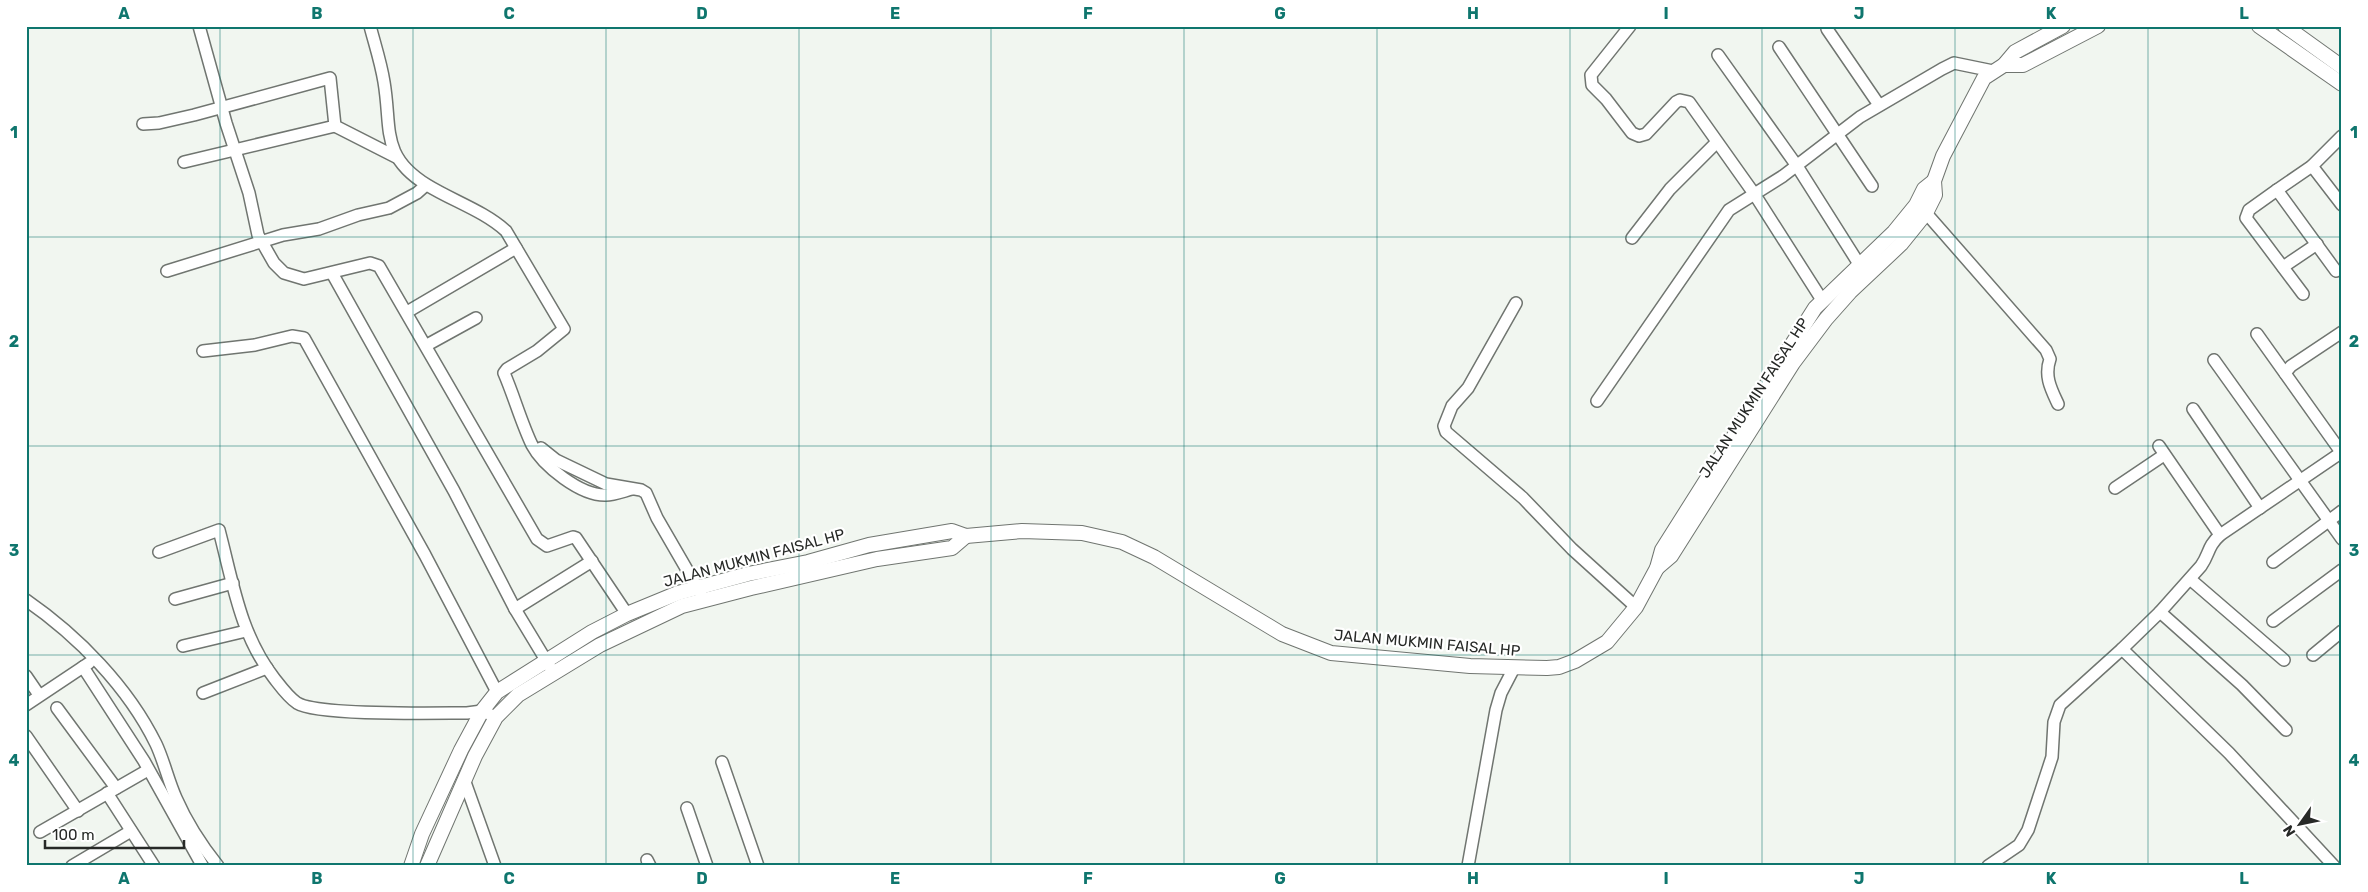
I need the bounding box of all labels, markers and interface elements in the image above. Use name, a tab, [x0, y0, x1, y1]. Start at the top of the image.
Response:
text: A	[118, 4, 130, 23]
text: B	[311, 4, 323, 23]
text: C	[503, 4, 515, 23]
text: D	[696, 4, 708, 23]
text: E	[890, 4, 900, 23]
text: F	[1083, 4, 1093, 23]
text: G	[1274, 4, 1286, 23]
text: H	[1467, 4, 1479, 23]
text: I	[1663, 4, 1669, 23]
text: J	[1854, 4, 1864, 23]
text: K	[2046, 4, 2057, 23]
text: L	[2239, 4, 2249, 23]
text: 1	[10, 123, 18, 142]
text: 1	[2350, 123, 2358, 142]
street label: JALAN MUKMIN FAISAL HP	[1696, 314, 1813, 481]
text: 2	[9, 332, 19, 351]
text: 2	[2349, 332, 2359, 351]
street label: JALAN MUKMIN FAISAL HP	[661, 525, 847, 591]
text: 3	[9, 541, 19, 560]
text: 3	[2349, 541, 2359, 560]
street label: JALAN MUKMIN FAISAL HP	[1333, 626, 1521, 660]
text: 4	[9, 751, 20, 770]
text: 4	[2349, 751, 2360, 770]
north arrow	[2276, 800, 2326, 850]
scale bar	[45, 817, 184, 849]
text: N	[2280, 822, 2299, 840]
text: 100 m	[52, 826, 94, 844]
text: A	[118, 869, 130, 888]
text: B	[311, 869, 323, 888]
text: C	[503, 869, 515, 888]
text: D	[696, 869, 708, 888]
text: E	[890, 869, 900, 888]
text: F	[1083, 869, 1093, 888]
text: G	[1274, 869, 1286, 888]
text: H	[1467, 869, 1479, 888]
text: I	[1663, 869, 1669, 888]
text: J	[1854, 869, 1864, 888]
text: K	[2046, 869, 2057, 888]
text: L	[2239, 869, 2249, 888]

